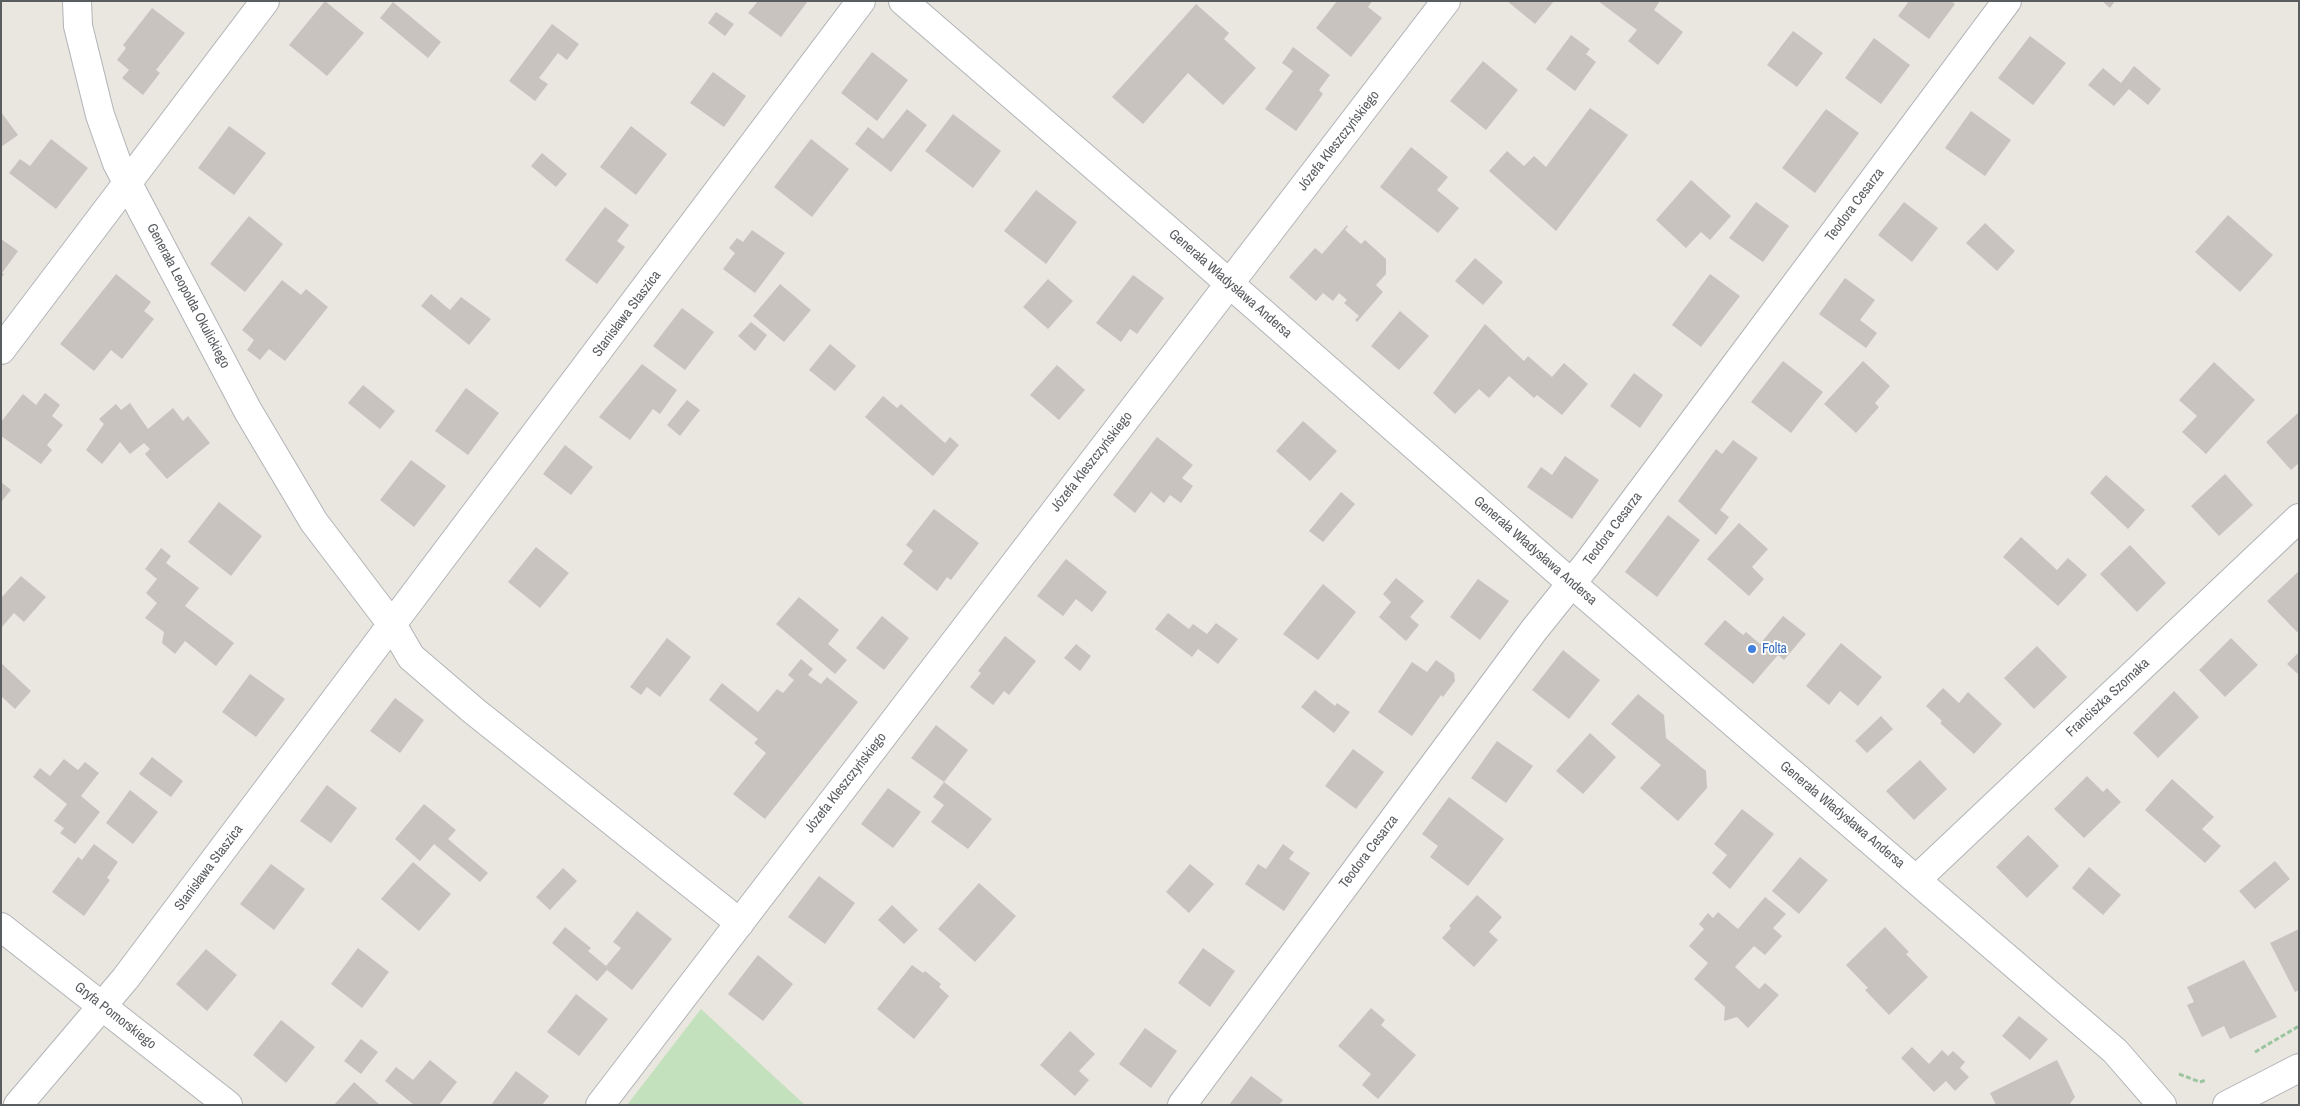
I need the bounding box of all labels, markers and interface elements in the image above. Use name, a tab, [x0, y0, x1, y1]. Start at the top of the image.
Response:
street label: Józefa Kleszczyńskiego	[1295, 88, 1383, 194]
street label: Teodora Cesarza	[1822, 165, 1888, 245]
street label: Generała Leopolda Okulickiego	[143, 221, 233, 371]
street label: Generała Władysława Andersa	[1165, 226, 1295, 342]
street label: Stanisława Staszica	[589, 268, 665, 360]
street label: Józefa Kleszczyńskiego	[1048, 409, 1136, 515]
street label: Teodora Cesarza	[1580, 489, 1646, 569]
street label: Generała Władysława Andersa	[1470, 493, 1600, 609]
place label: Folta	[1762, 641, 1787, 657]
marker: Folta	[1746, 643, 1758, 655]
street label: Franciszka Szornaka	[2063, 655, 2153, 741]
street label: Józefa Kleszczyńskiego	[802, 730, 890, 836]
street label: Generała Władysława Andersa	[1776, 758, 1908, 872]
street label: Teodora Cesarza	[1336, 812, 1402, 892]
street label: Stanisława Staszica	[171, 822, 247, 914]
street label: Gryfa Pomorskiego	[71, 979, 159, 1053]

